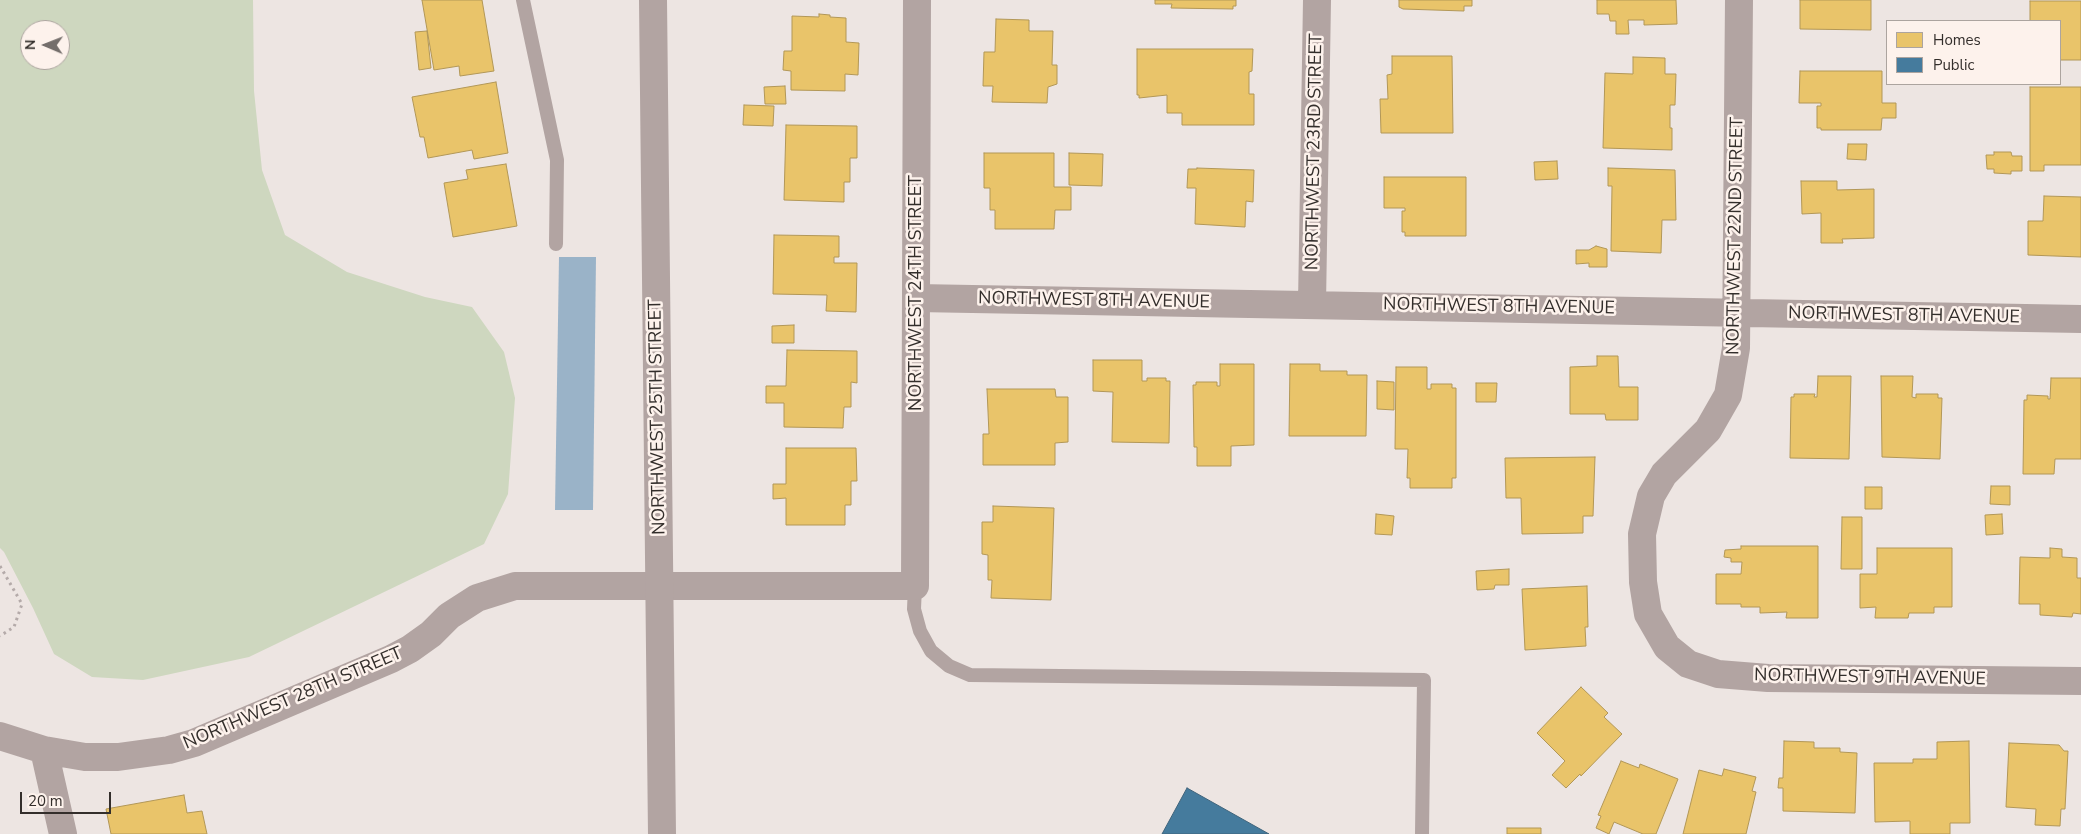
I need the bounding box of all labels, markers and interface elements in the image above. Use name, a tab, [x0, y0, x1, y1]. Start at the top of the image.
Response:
north arrow	[20, 20, 70, 70]
legend	[1886, 20, 2061, 85]
text: Homes	[1933, 30, 1981, 50]
street label: NORTHWEST 23RD STREET	[1302, 34, 1328, 270]
text: N	[21, 39, 40, 50]
text: Public	[1933, 55, 1974, 75]
street label: NORTHWEST 22ND STREET	[1723, 117, 1749, 355]
street label: NORTHWEST 24TH STREET	[906, 175, 928, 411]
street label: NORTHWEST 8TH AVENUE	[978, 288, 1210, 314]
street label: NORTHWEST 8TH AVENUE	[1383, 294, 1615, 320]
street label: NORTHWEST 25TH STREET	[645, 299, 671, 535]
street label: NORTHWEST 8TH AVENUE	[1788, 303, 2020, 329]
street label: NORTHWEST 28TH STREET	[180, 643, 406, 755]
street label: NORTHWEST 9TH AVENUE	[1754, 665, 1986, 691]
scale bar	[22, 782, 114, 814]
text: 20 m	[28, 791, 63, 811]

